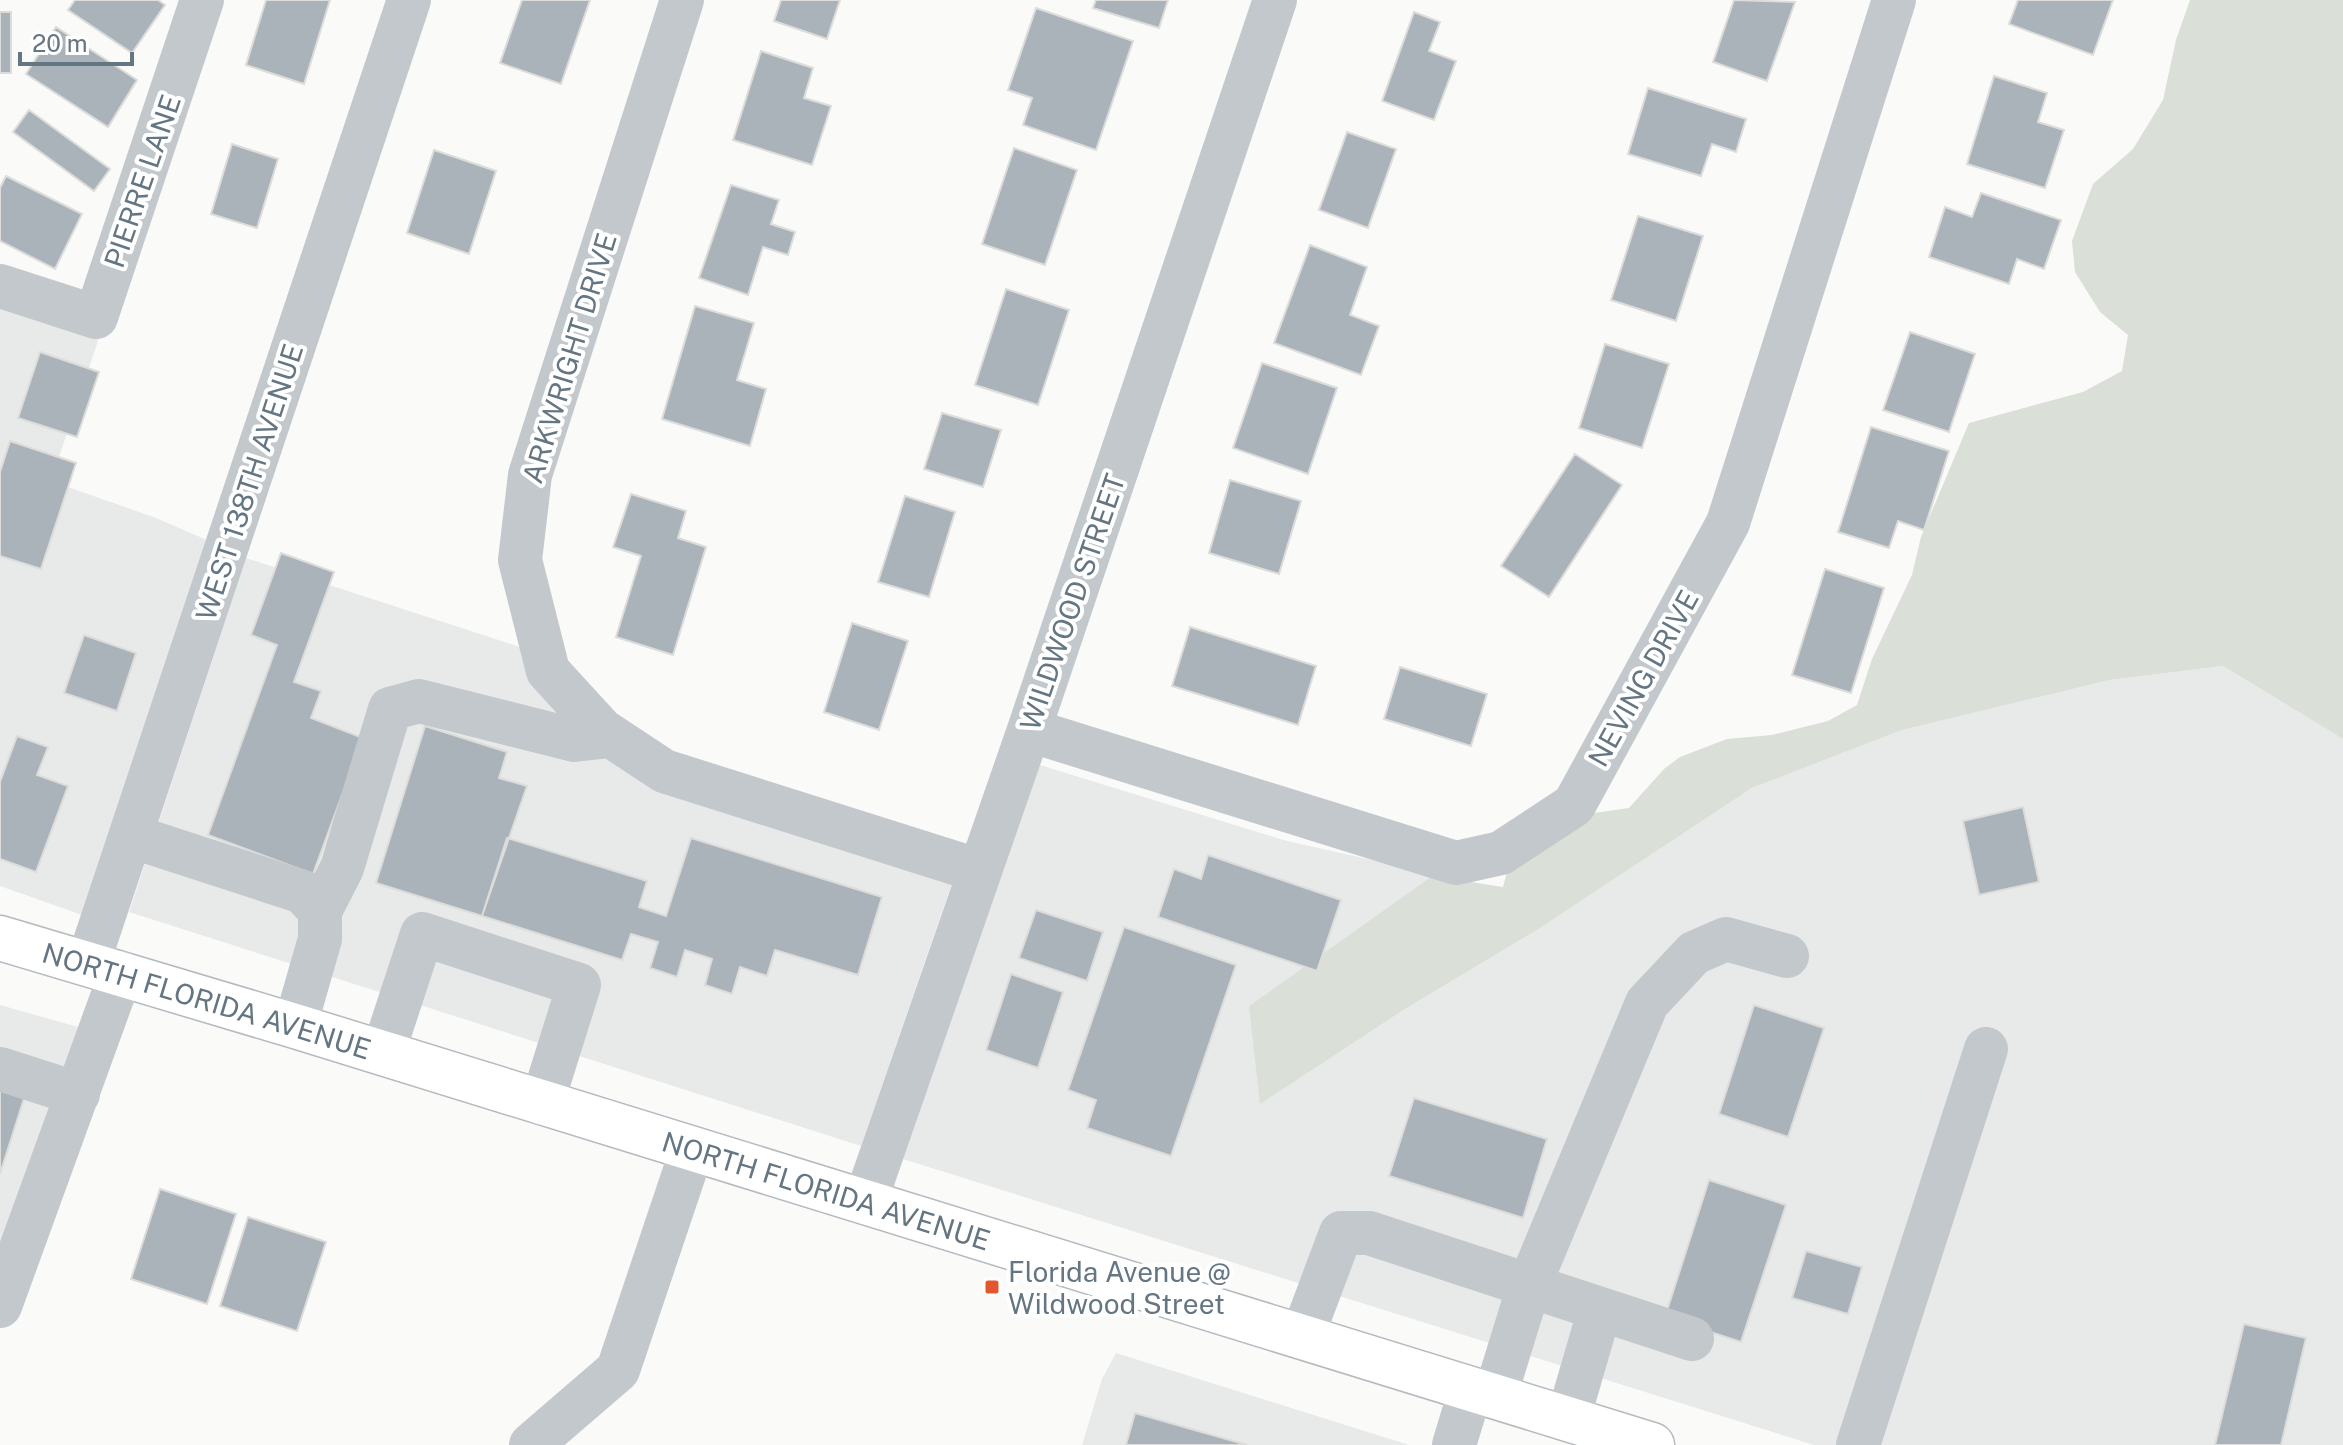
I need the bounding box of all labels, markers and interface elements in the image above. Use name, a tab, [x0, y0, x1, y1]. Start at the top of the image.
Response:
scale bar	[20, 16, 132, 66]
text: 20 m	[32, 29, 88, 57]
street label: PIERRE LANE	[97, 90, 187, 272]
street label: ARKWRIGHT DRIVE	[515, 229, 623, 487]
street label: WEST 138TH AVENUE	[189, 340, 309, 624]
street label: WILDWOOD STREET	[1013, 469, 1131, 735]
street label: NEVING DRIVE	[1581, 584, 1705, 772]
street label: NORTH FLORIDA AVENUE	[39, 935, 375, 1065]
street label: NORTH FLORIDA AVENUE	[658, 1124, 994, 1256]
place label: Florida Avenue @ Wildwood Street	[1008, 1255, 1231, 1320]
marker: Florida Avenue @ Wildwood Street	[983, 1278, 1001, 1296]

